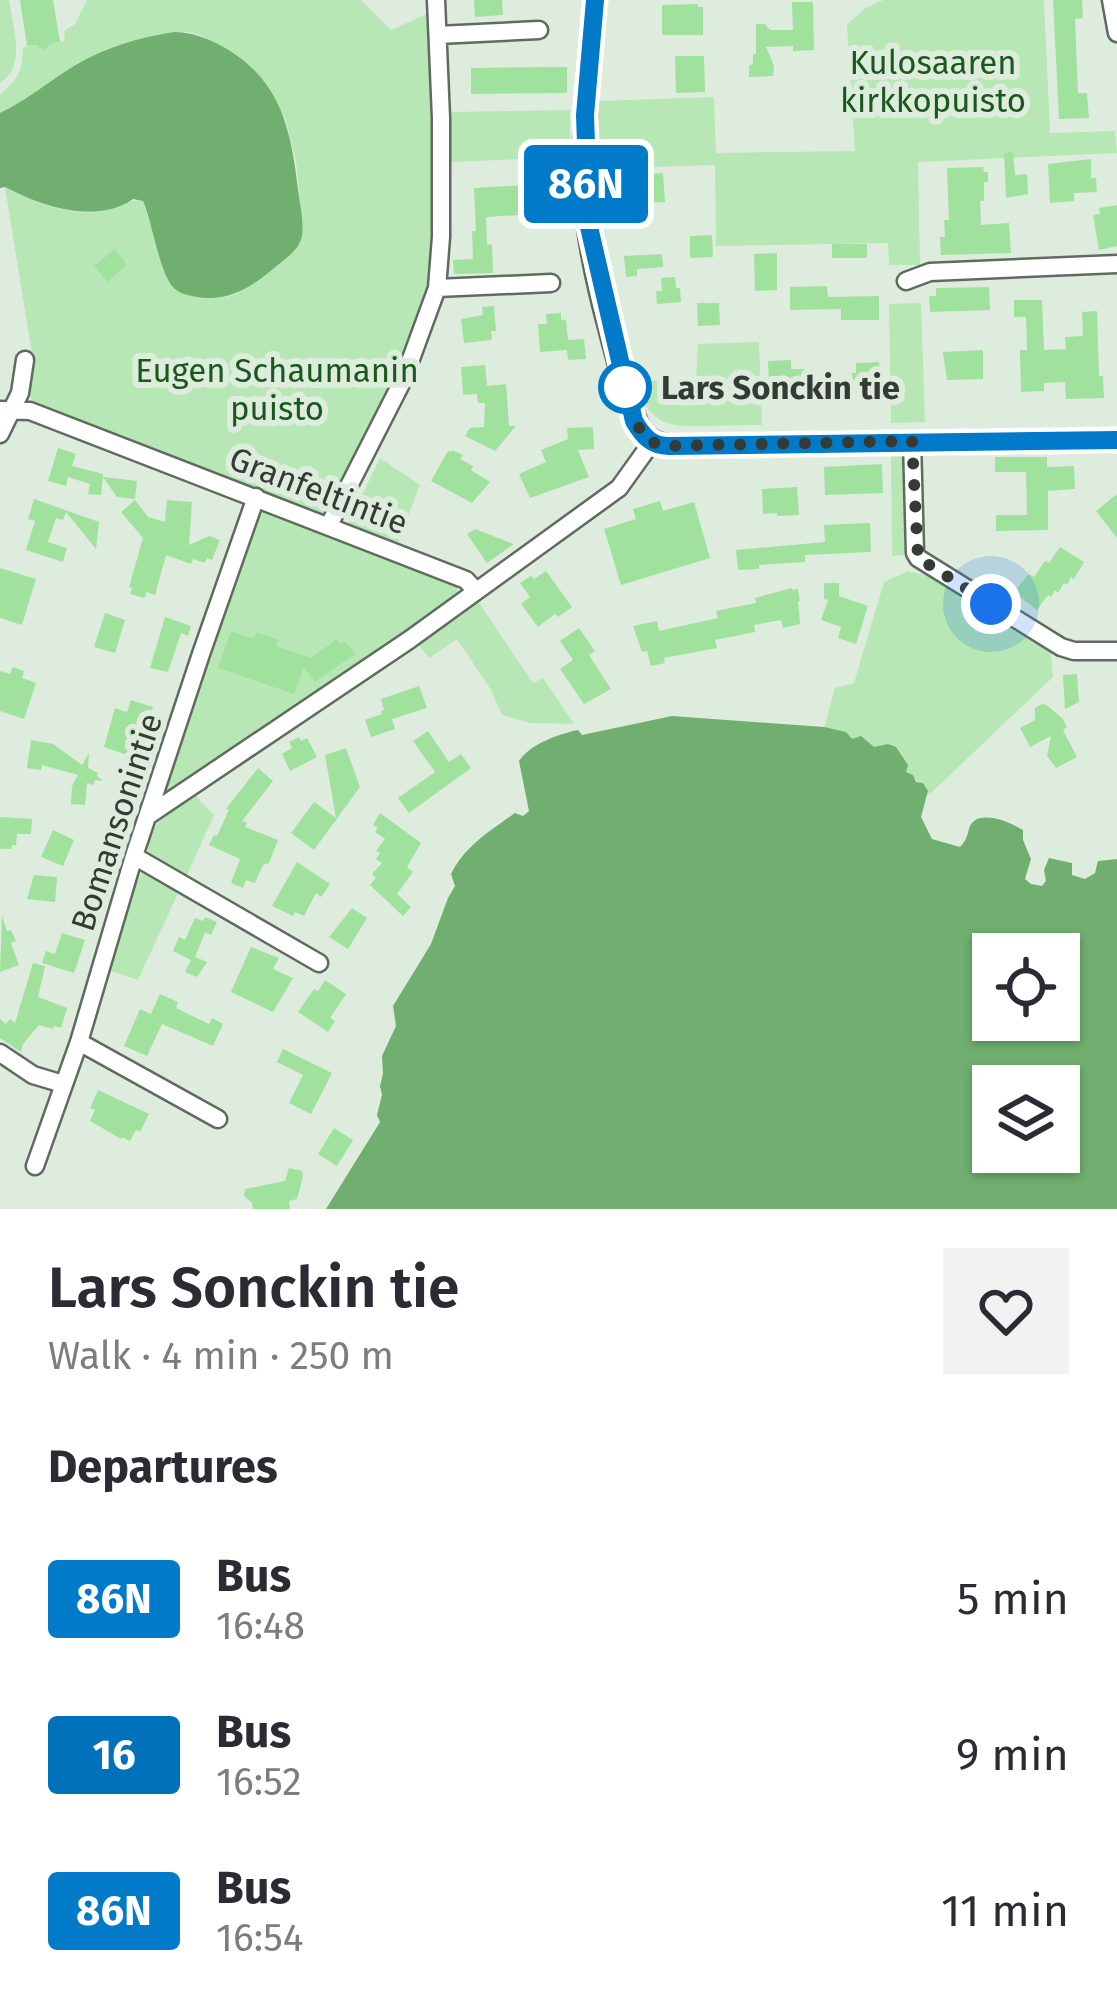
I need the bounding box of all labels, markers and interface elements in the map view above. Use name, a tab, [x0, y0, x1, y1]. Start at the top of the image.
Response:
park label: Kulosaaren kirkkopuisto	[840, 43, 1026, 121]
line badge: 86N	[517, 145, 655, 223]
text: 86N	[548, 159, 624, 209]
park label: Eugen Schaumanin puisto	[135, 351, 419, 429]
marker: Lars Sonckin tie	[600, 362, 650, 412]
place label: Lars Sonckin tie	[661, 368, 900, 408]
street label: Granfeltintie	[224, 439, 413, 543]
your location	[961, 574, 1021, 634]
street label: Bomansonintie	[63, 708, 171, 936]
map controls	[972, 933, 1080, 1173]
button: locate	[972, 933, 1080, 1041]
button: layers	[972, 1065, 1080, 1173]
button: heart	[943, 1248, 1069, 1374]
text: Lars Sonckin tie	[48, 1254, 459, 1322]
text: Walk · 4 min · 250 m	[48, 1333, 394, 1379]
text: Departures	[48, 1440, 278, 1494]
text: Bus	[216, 1549, 291, 1603]
text: 5 min	[957, 1572, 1069, 1626]
text: 86N	[76, 1574, 152, 1624]
text: 16:48	[216, 1603, 305, 1649]
text: Bus	[216, 1705, 291, 1759]
text: 9 min	[956, 1728, 1069, 1782]
text: 16	[92, 1730, 136, 1780]
text: 16:52	[216, 1759, 302, 1805]
text: Bus	[216, 1861, 291, 1915]
text: 11 min	[941, 1884, 1069, 1938]
text: 86N	[76, 1886, 152, 1936]
text: 16:54	[216, 1915, 303, 1961]

